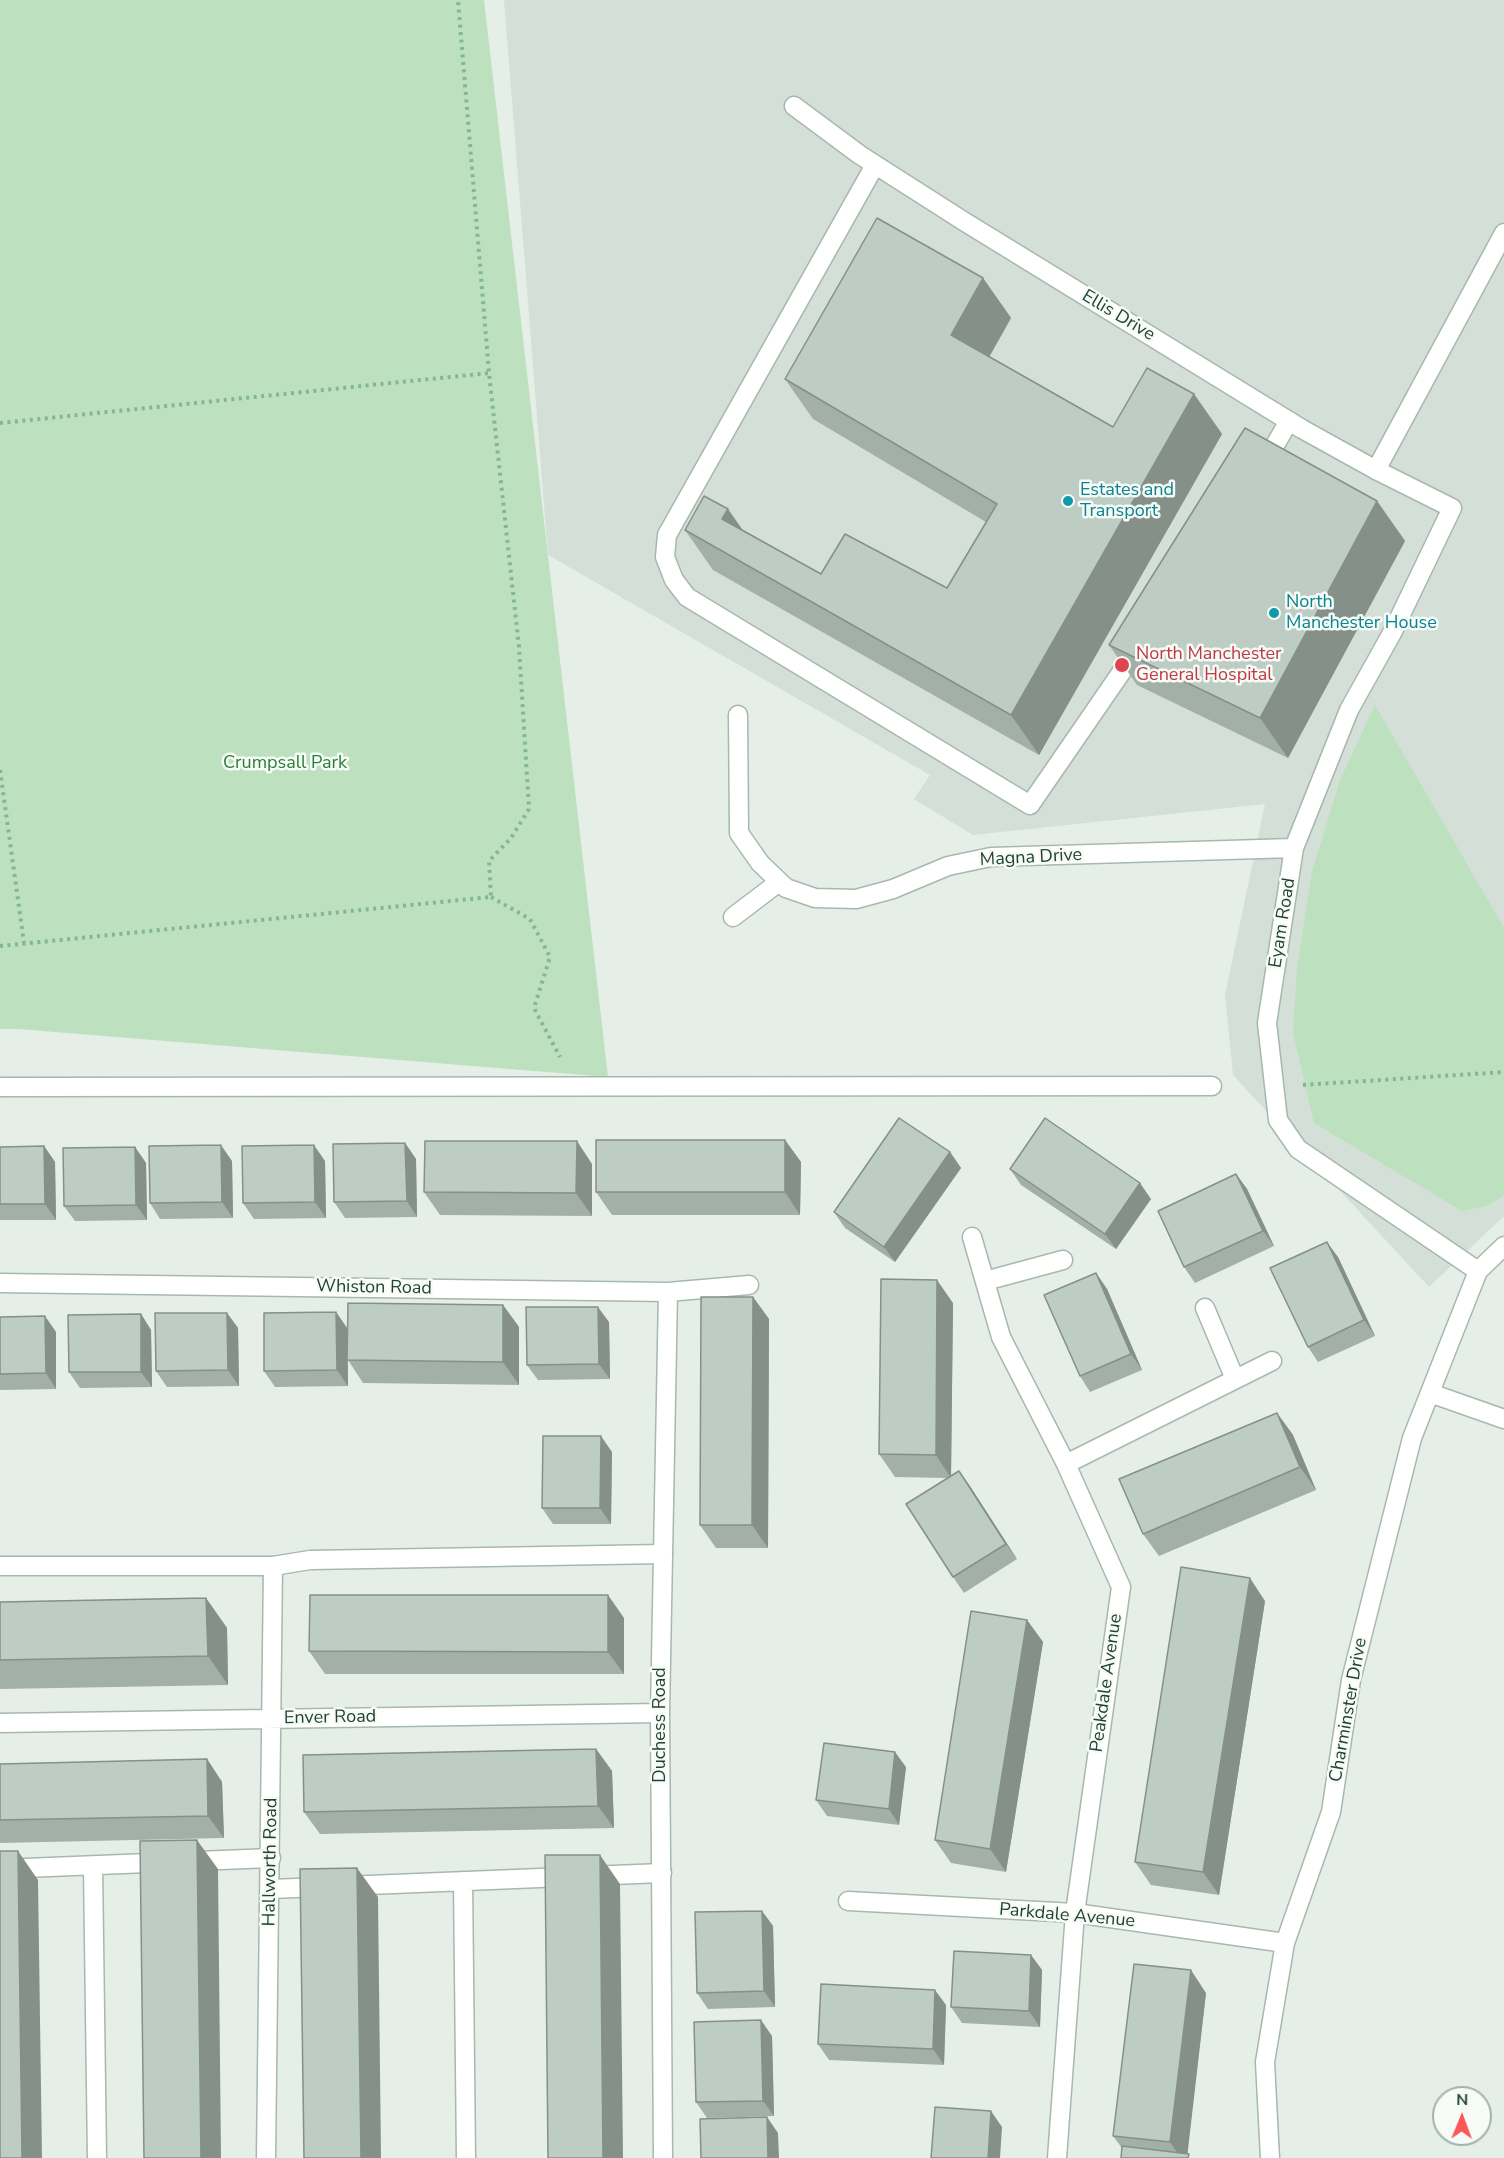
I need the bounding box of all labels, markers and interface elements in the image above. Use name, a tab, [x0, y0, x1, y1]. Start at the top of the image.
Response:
street label: Ellis Drive	[1078, 286, 1158, 346]
place label: Estates and Transport	[1080, 480, 1174, 522]
marker: Estates and Transport	[1061, 494, 1075, 508]
place label: North Manchester House	[1286, 592, 1437, 634]
marker: North Manchester House	[1267, 606, 1281, 620]
place label: North Manchester General Hospital	[1136, 644, 1281, 686]
marker: North Manchester General Hospital	[1113, 656, 1131, 674]
park label: Crumpsall Park	[223, 753, 347, 775]
street label: Magna Drive	[979, 845, 1083, 871]
street label: Eyam Road	[1265, 876, 1301, 970]
street label: Whiston Road	[316, 1276, 432, 1300]
street label: Peakdale Avenue	[1087, 1612, 1127, 1754]
street label: Charminster Drive	[1326, 1636, 1372, 1784]
street label: Duchess Road	[650, 1667, 672, 1783]
street label: Enver Road	[284, 1706, 376, 1730]
street label: Hallworth Road	[259, 1797, 283, 1927]
street label: Parkdale Avenue	[998, 1899, 1136, 1933]
north arrow	[1432, 2086, 1492, 2146]
text: N	[1456, 2089, 1468, 2111]

